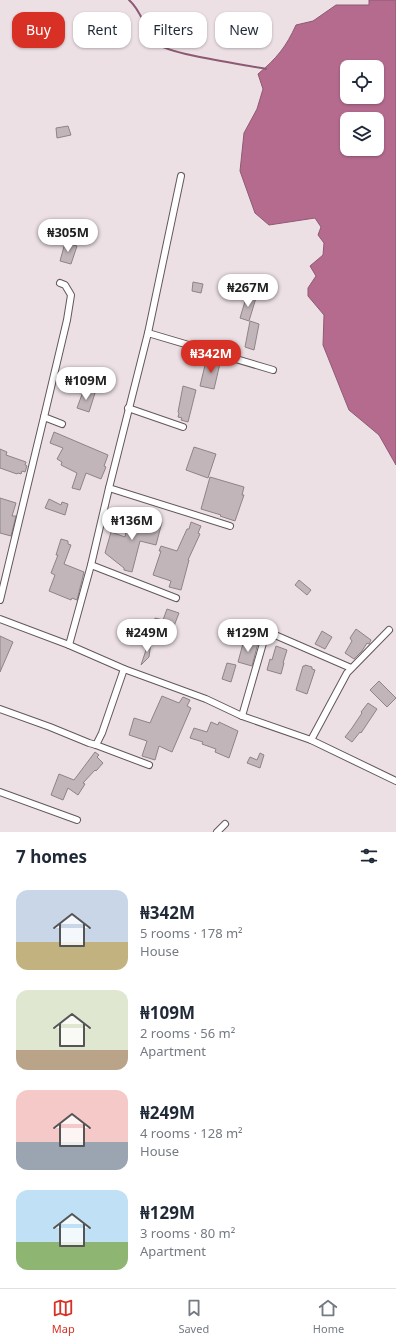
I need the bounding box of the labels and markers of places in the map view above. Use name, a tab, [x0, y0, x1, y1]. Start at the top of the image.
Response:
pin: ₦305M	[40, 219, 96, 253]
pin: ₦267M	[220, 274, 276, 308]
pin: ₦342M	[183, 340, 239, 374]
pin: ₦109M	[58, 367, 114, 401]
pin: ₦136M	[104, 507, 160, 541]
pin: ₦249M	[119, 619, 175, 653]
pin: ₦129M	[220, 619, 276, 653]

